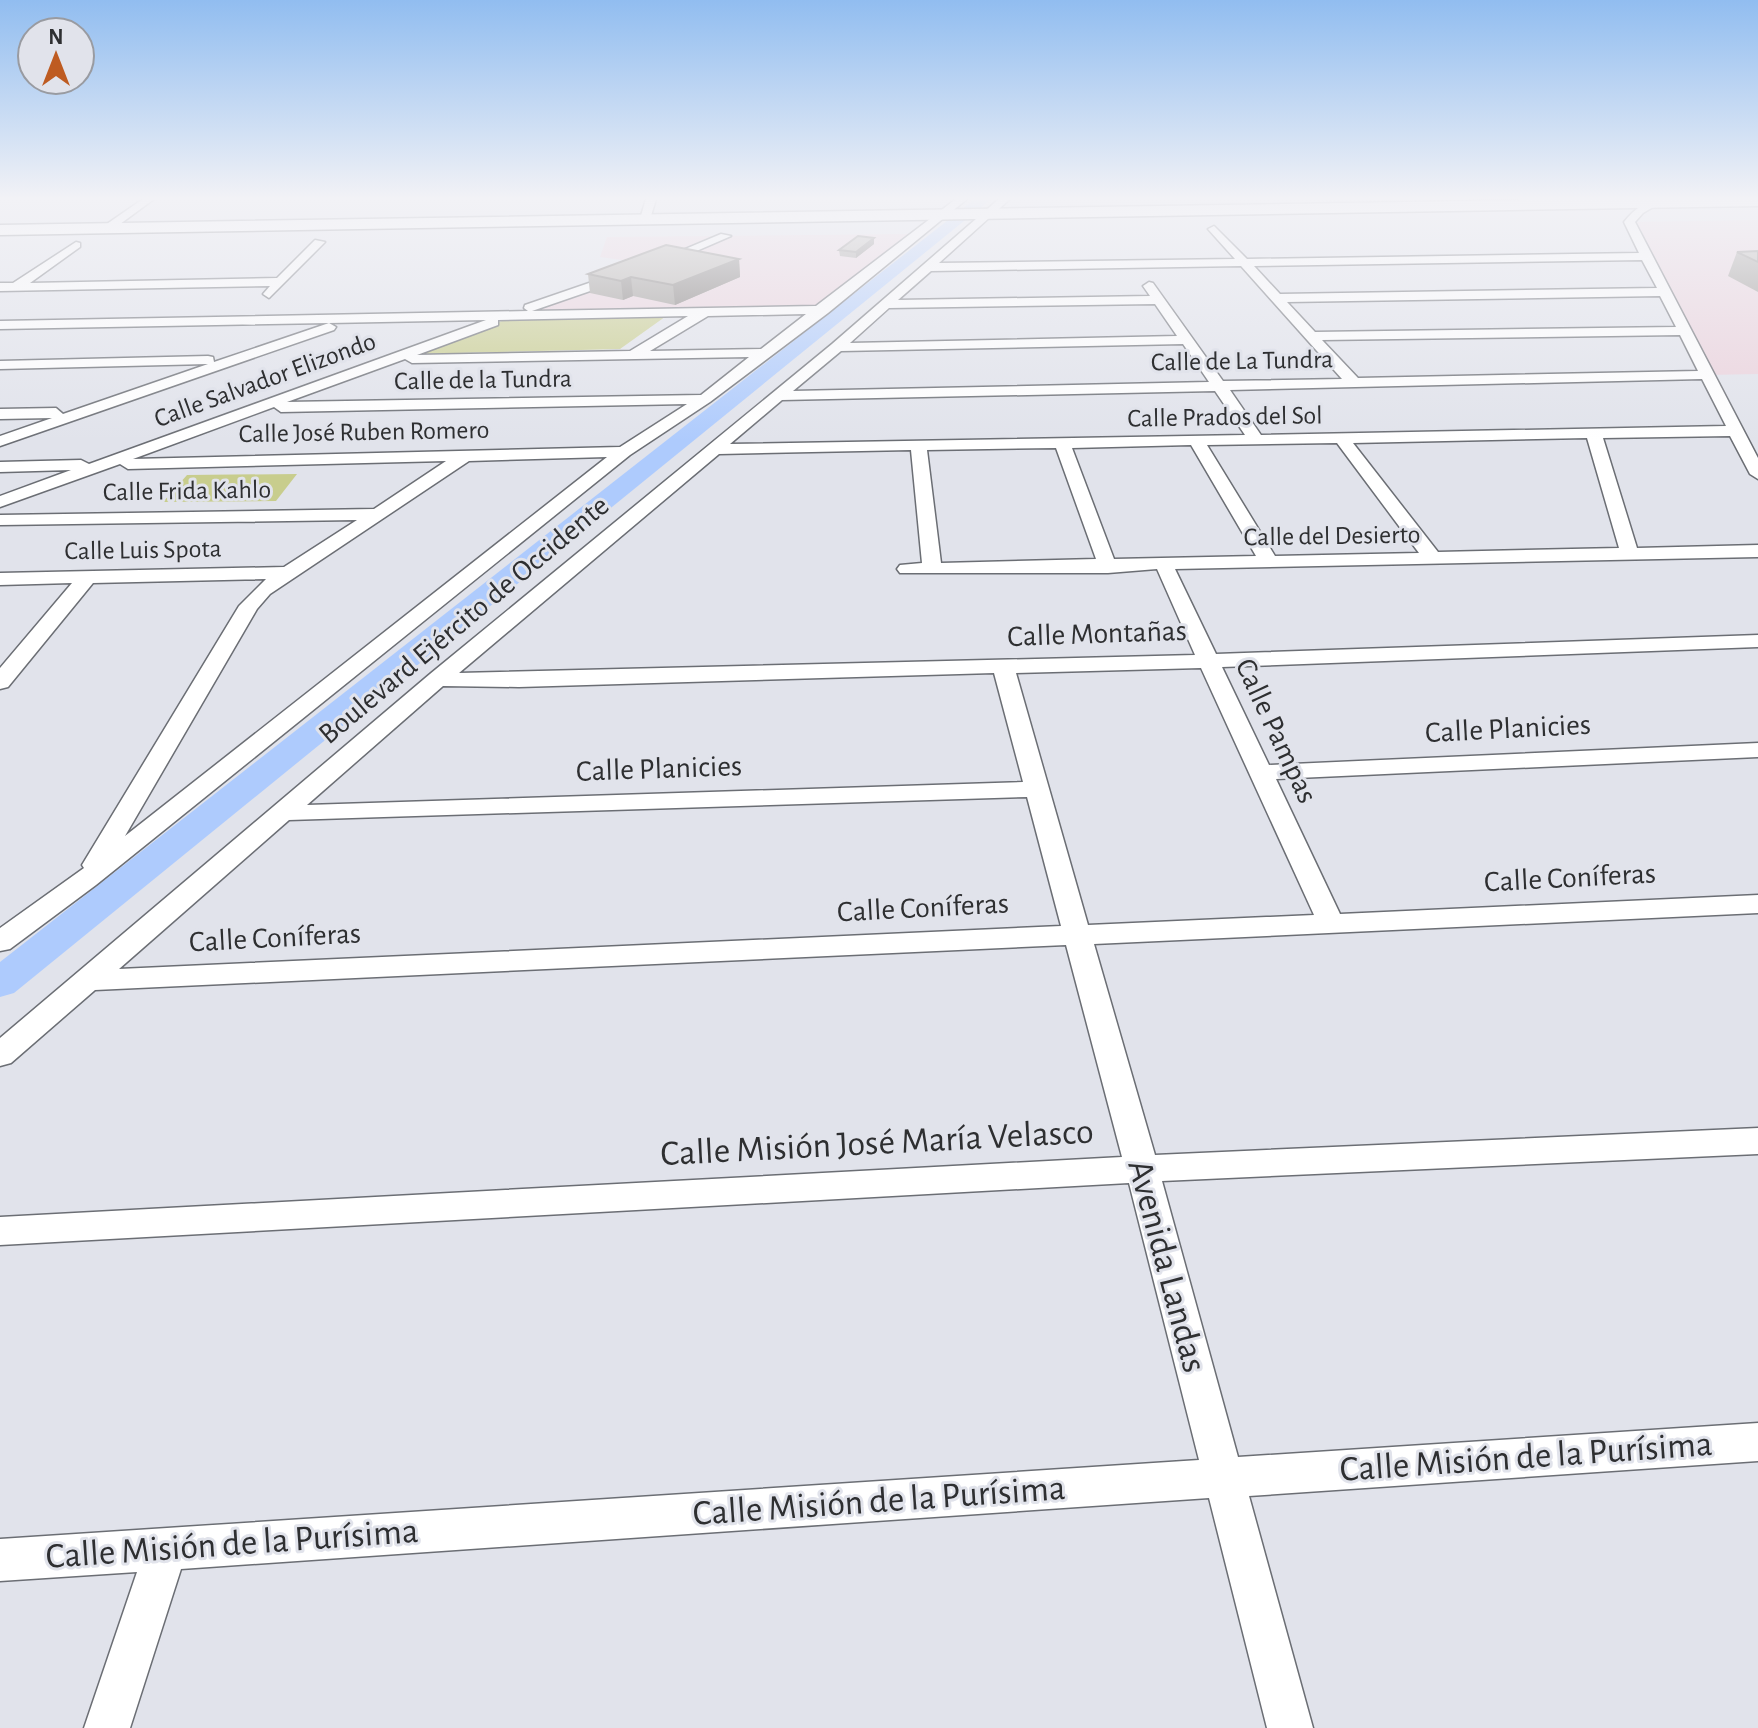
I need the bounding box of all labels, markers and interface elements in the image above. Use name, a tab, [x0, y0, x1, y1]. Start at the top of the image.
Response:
north arrow	[16, 16, 96, 96]
text: N	[48, 26, 64, 48]
street label: Calle Salvador Elizondo	[151, 328, 379, 432]
street label: Calle de La Tundra	[1151, 346, 1333, 376]
street label: Calle de la Tundra	[394, 365, 572, 395]
street label: Calle Prados del Sol	[1127, 402, 1323, 432]
street label: Calle José Ruben Romero	[238, 417, 490, 447]
street label: Calle Frida Kahlo	[103, 477, 271, 505]
street label: Boulevard Ejército de Occidente	[313, 490, 615, 750]
street label: Calle del Desierto	[1243, 521, 1421, 551]
street label: Calle Luis Spota	[64, 536, 222, 564]
street label: Calle Montañas	[1007, 616, 1187, 652]
street label: Calle Pampas	[1230, 654, 1322, 808]
street label: Calle Planicies	[1424, 710, 1592, 748]
street label: Calle Planicies	[575, 751, 743, 787]
street label: Calle Coníferas	[1483, 859, 1657, 897]
street label: Calle Coníferas	[836, 889, 1010, 927]
street label: Calle Coníferas	[188, 919, 362, 957]
street label: Calle Misión José María Velasco	[660, 1114, 1094, 1172]
street label: Avenida Landas	[1121, 1156, 1213, 1376]
street label: Calle Misión de la Purísima	[1339, 1426, 1713, 1488]
street label: Calle Misión de la Purísima	[692, 1470, 1066, 1532]
street label: Calle Misión de la Purísima	[45, 1513, 419, 1575]

